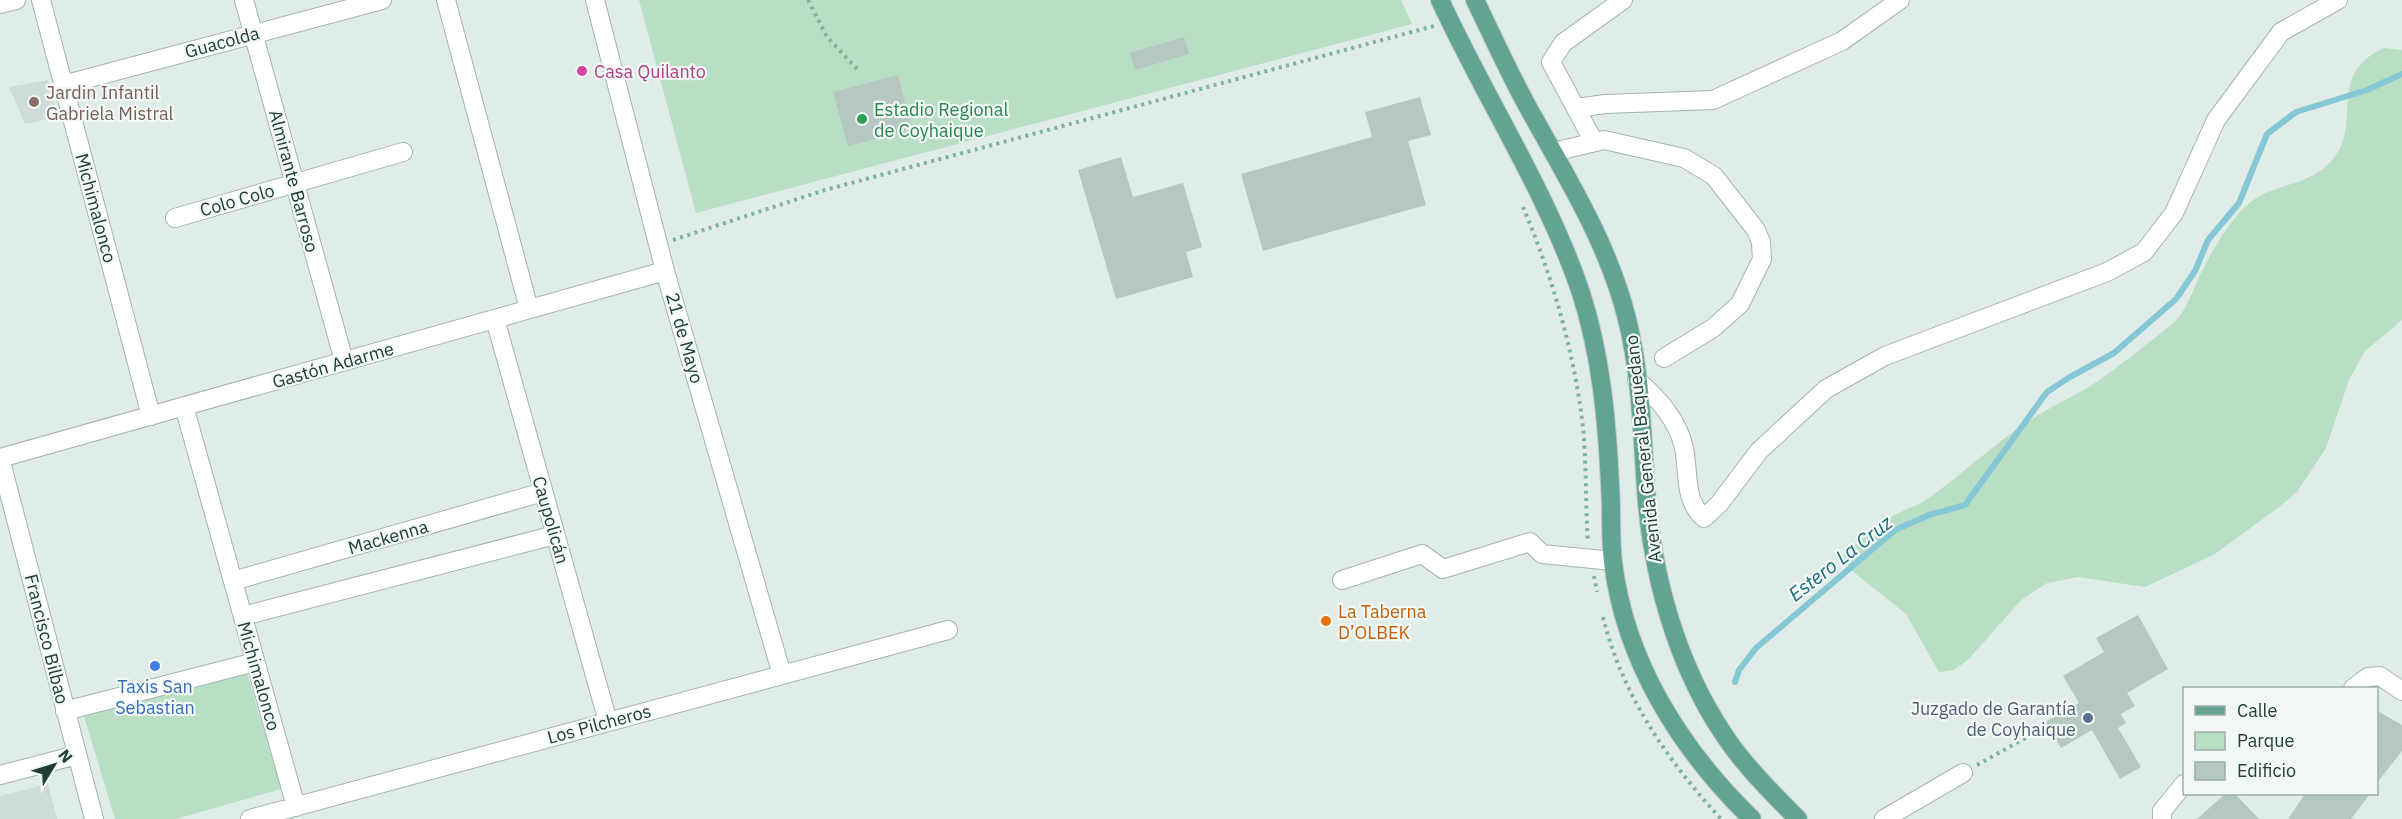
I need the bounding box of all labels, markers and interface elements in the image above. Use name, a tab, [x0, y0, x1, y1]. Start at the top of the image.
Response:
street label: Guacolda	[182, 21, 262, 63]
place label: Casa Quilanto	[594, 60, 706, 83]
marker: Casa Quilanto	[575, 64, 589, 78]
place label: Jardin Infantil Gabriela Mistral	[46, 81, 174, 125]
marker: Jardin Infantil Gabriela Mistral	[27, 95, 41, 109]
place label: Estadio Regional de Coyhaique	[874, 98, 1008, 142]
street label: Almirante Barroso	[264, 107, 324, 255]
marker: Estadio Regional de Coyhaique	[855, 112, 869, 126]
street label: Michimalonco	[70, 151, 122, 265]
street label: Colo Colo	[197, 178, 277, 222]
street label: 21 de Mayo	[661, 290, 709, 386]
street label: Avenida General Baquedano	[1620, 334, 1666, 564]
street label: Gastón Adarme	[270, 337, 397, 393]
street label: Caupolicán	[528, 474, 574, 566]
water label: Estero La Cruz	[1782, 508, 1898, 607]
street label: Mackenna	[345, 514, 431, 559]
street label: Francisco Bilbao	[20, 572, 74, 706]
place label: La Taberna D’OLBEK	[1338, 600, 1427, 644]
marker: La Taberna D’OLBEK	[1319, 614, 1333, 628]
street label: Michimalonco	[232, 619, 286, 733]
marker: Taxis San Sebastian	[148, 659, 162, 673]
place label: Taxis San Sebastian	[115, 675, 195, 719]
legend	[2183, 687, 2378, 795]
place label: Juzgado de Garantía de Coyhaique	[1911, 697, 2076, 741]
street label: Los Pilcheros	[544, 699, 654, 749]
text: Calle	[2237, 699, 2277, 722]
marker: Juzgado de Garantía de Coyhaique	[2081, 711, 2095, 725]
text: Parque	[2237, 729, 2295, 752]
north arrow	[24, 735, 84, 795]
text: N	[54, 745, 77, 766]
text: Edificio	[2237, 759, 2296, 782]

